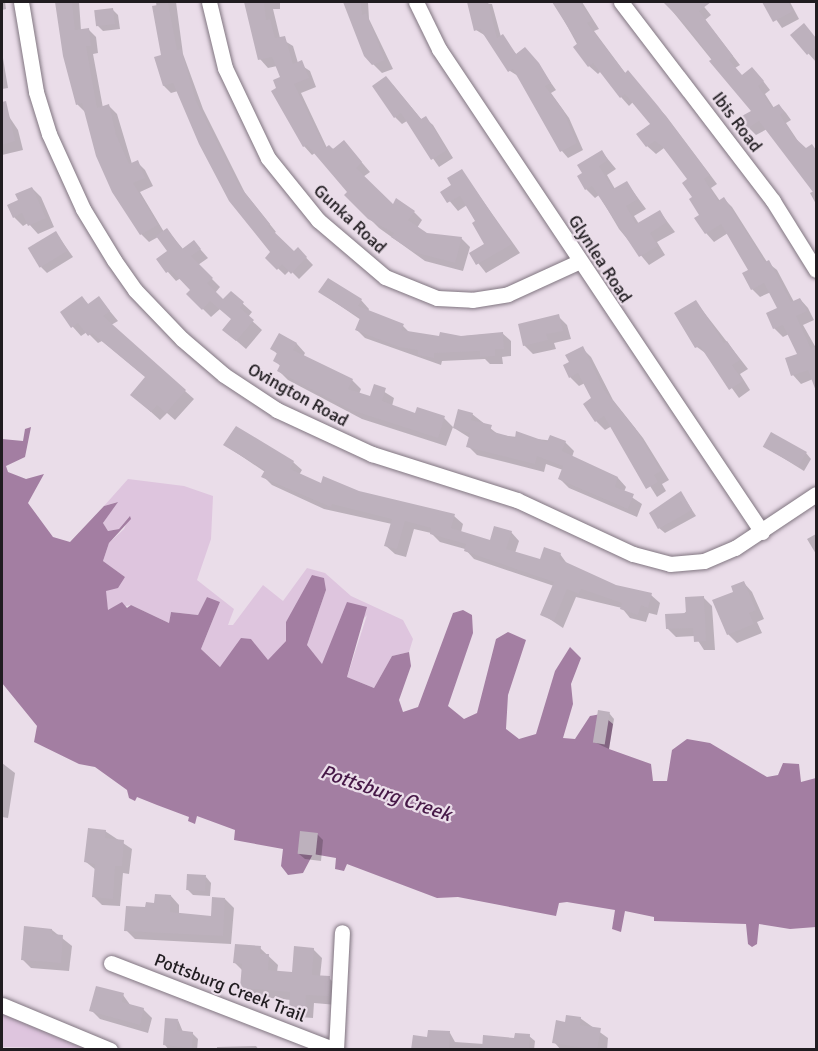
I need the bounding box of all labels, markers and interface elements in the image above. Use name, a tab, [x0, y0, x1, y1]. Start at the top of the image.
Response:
street label: Ibis Road	[707, 88, 767, 156]
street label: Gunka Road	[309, 180, 391, 258]
street label: Glynlea Road	[564, 211, 636, 307]
street label: Ovington Road	[244, 358, 352, 432]
water label: Pottsburg Creek	[318, 759, 454, 827]
street label: Pottsburg Creek Trail	[151, 949, 309, 1027]

